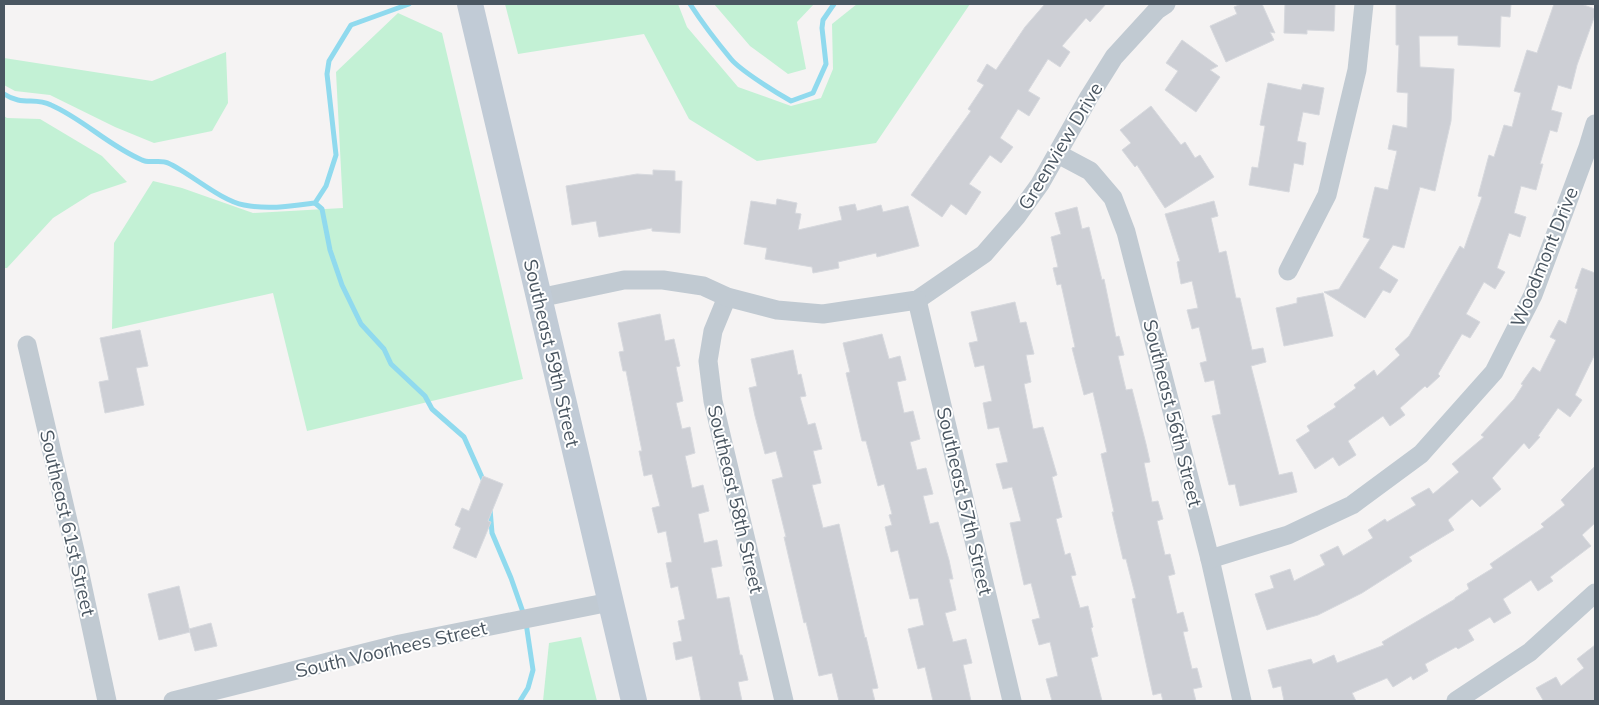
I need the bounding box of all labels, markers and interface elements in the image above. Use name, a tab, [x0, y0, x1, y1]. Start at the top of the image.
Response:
street label: Greenview Drive	[1012, 78, 1108, 214]
street label: Woodmont Drive	[1505, 183, 1583, 331]
street label: Southeast 59th Street	[519, 257, 585, 450]
street label: Southeast 56th Street	[1138, 317, 1208, 509]
street label: Southeast 58th Street	[703, 403, 769, 596]
street label: Southeast 57th Street	[932, 405, 998, 598]
street label: Southeast 61st Street	[35, 428, 101, 619]
street label: South Voorhees Street	[293, 615, 489, 683]

